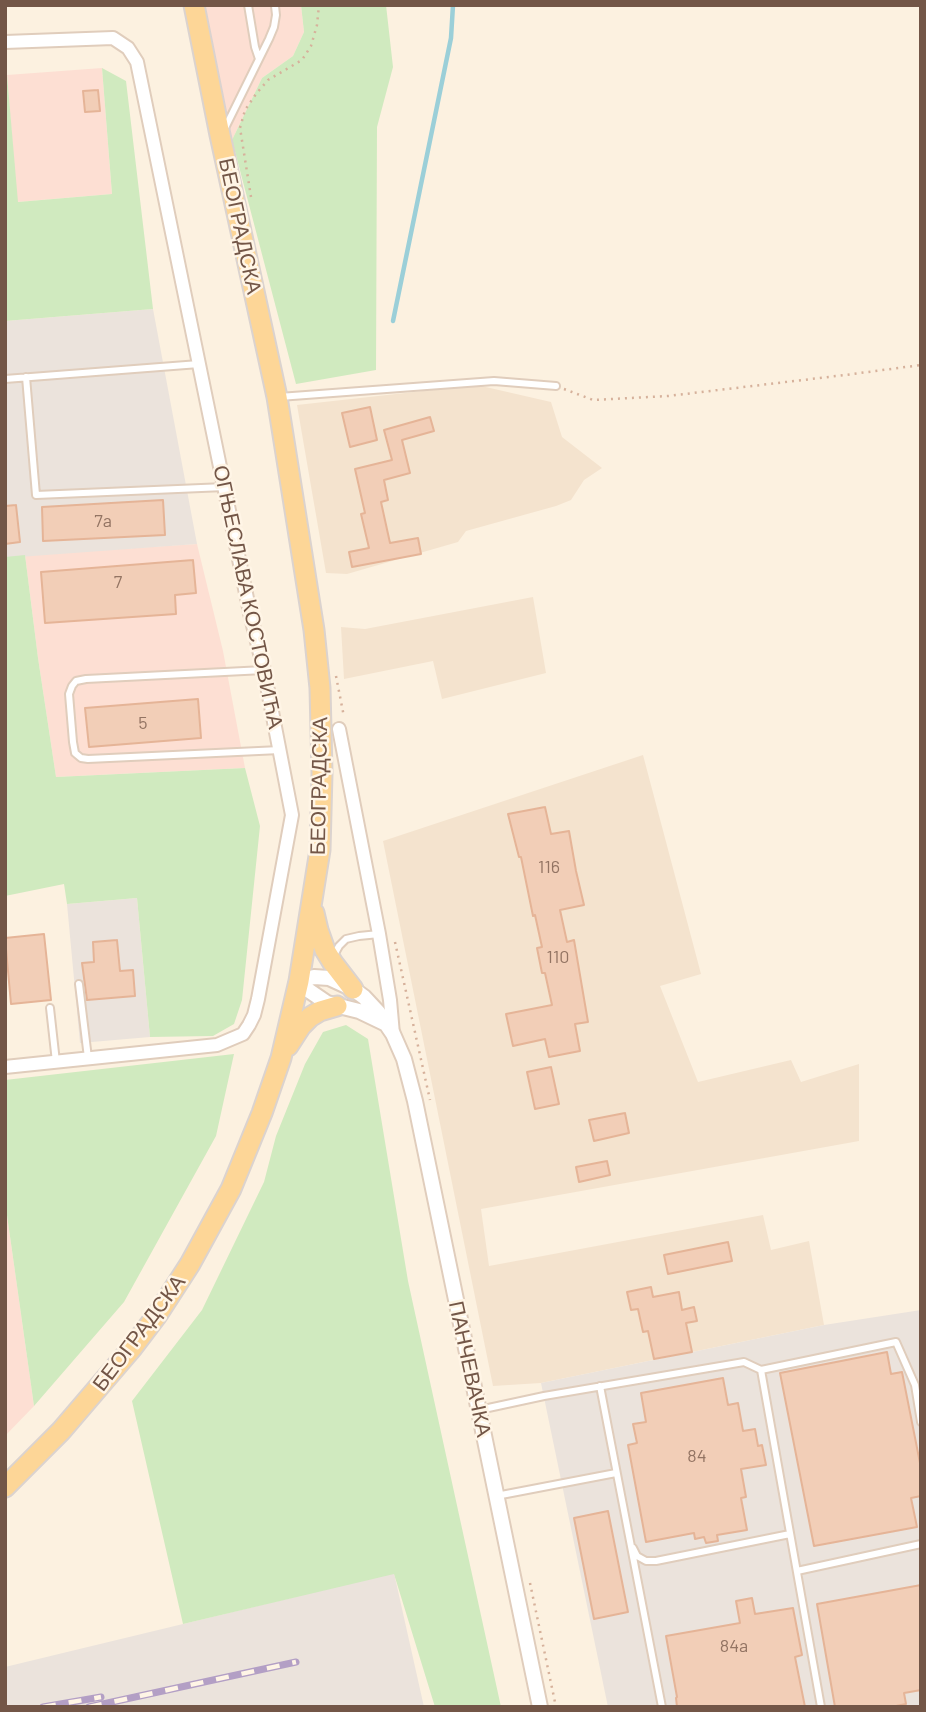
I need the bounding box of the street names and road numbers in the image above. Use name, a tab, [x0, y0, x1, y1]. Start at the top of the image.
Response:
street label: БЕОГРАДСКА	[213, 156, 267, 296]
street label: ОГЊЕСЛАВА КОСТОВИЋА	[208, 463, 288, 731]
street label: БЕОГРАДСКА	[305, 717, 333, 855]
street label: БЕОГРАДСКА	[87, 1270, 191, 1396]
street label: ПАНЧЕВАЧКА	[443, 1299, 497, 1439]

